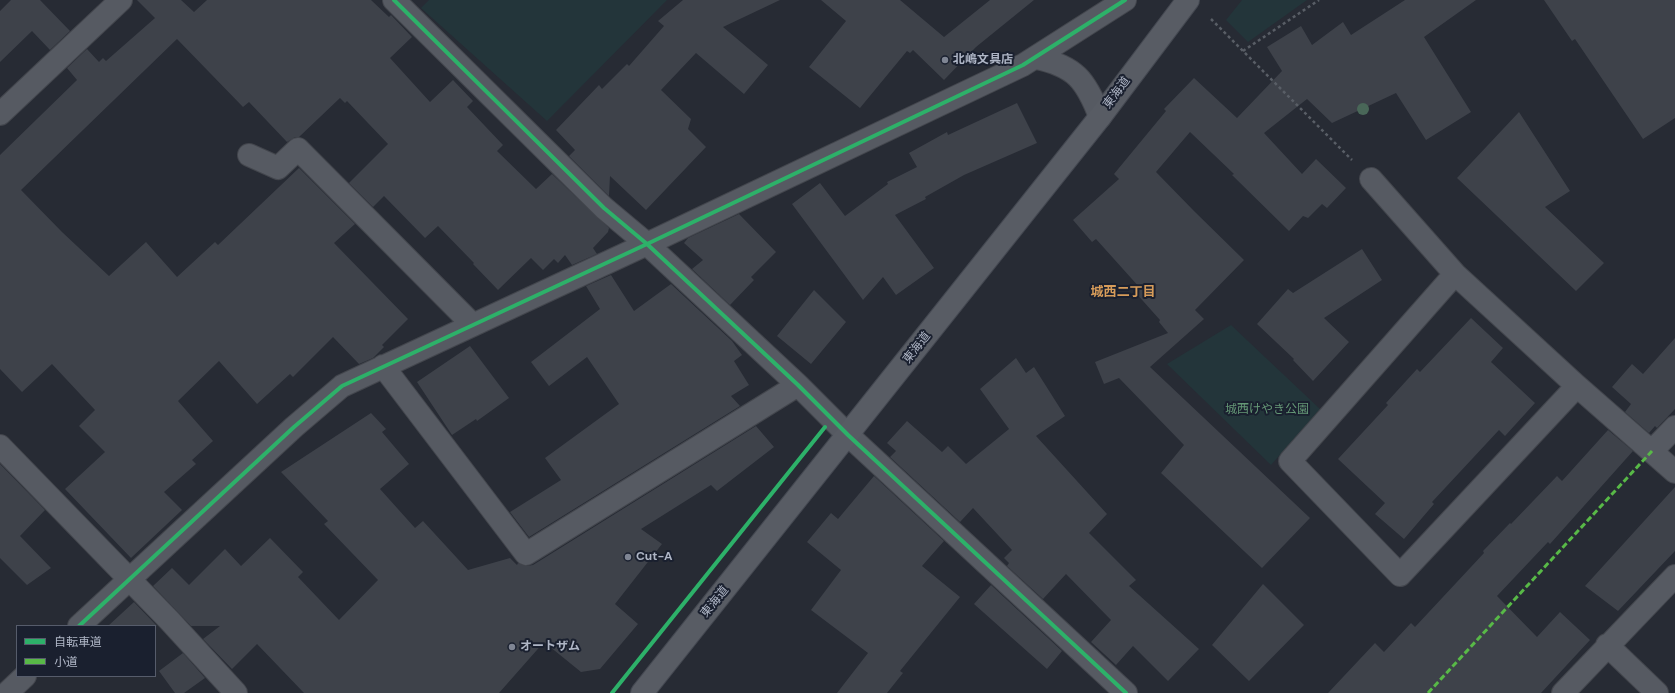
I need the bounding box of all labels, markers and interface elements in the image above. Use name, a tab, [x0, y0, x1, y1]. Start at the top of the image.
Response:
place label: 北嶋文具店	[953, 53, 1013, 67]
marker: 北嶋文具店	[940, 55, 950, 65]
street label: 東海道	[1100, 74, 1134, 112]
district label: 城西二丁目	[1091, 285, 1155, 301]
street label: 東海道	[900, 329, 934, 367]
park label: 城西けやき公園	[1225, 403, 1309, 417]
place label: Cut-A	[636, 550, 673, 564]
marker: Cut-A	[623, 552, 633, 562]
street label: 東海道	[698, 583, 732, 621]
legend	[16, 625, 156, 677]
text: 自転車道	[54, 634, 102, 650]
place label: オートザム	[520, 640, 580, 654]
marker: オートザム	[507, 642, 517, 652]
text: 小道	[54, 654, 78, 670]

